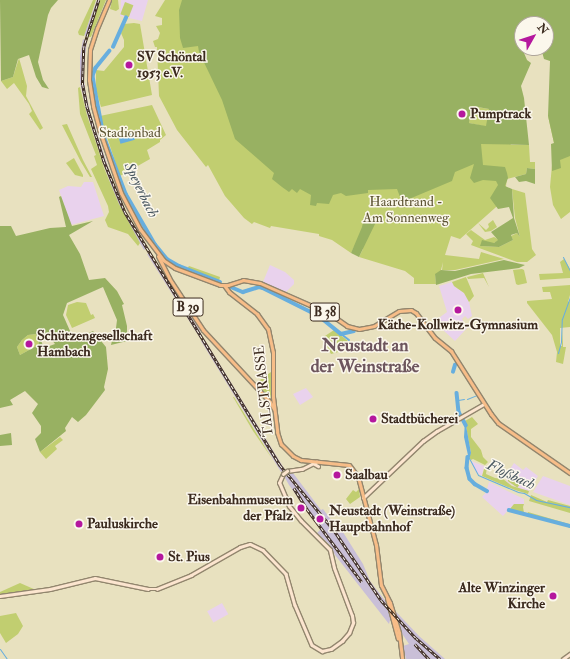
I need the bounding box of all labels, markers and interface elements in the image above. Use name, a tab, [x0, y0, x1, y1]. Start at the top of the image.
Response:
north arrow	[514, 16, 554, 56]
text: N	[535, 21, 551, 37]
place label: SV Schöntal 1953 e.V.	[137, 49, 206, 82]
marker: SV Schöntal 1953 e.V.	[124, 60, 134, 70]
place label: Pumptrack	[470, 106, 531, 122]
marker: Pumptrack	[457, 109, 467, 119]
park label: Stadionbad	[99, 125, 161, 141]
water label: Speyerbach	[120, 159, 162, 221]
park label: Haardtrand - Am Sonnenweg	[363, 194, 449, 226]
road number: B 39	[172, 296, 204, 318]
road number: B 38	[309, 301, 341, 323]
marker: Käthe-Kollwitz-Gymnasium	[453, 305, 463, 315]
place label: Käthe-Kollwitz-Gymnasium	[378, 317, 538, 333]
place label: Schützengesellschaft Hambach	[37, 328, 152, 360]
district label: Neustadt an der Weinstraße	[311, 336, 419, 378]
marker: Schützengesellschaft Hambach	[24, 339, 34, 349]
street label: TALSTRASSE	[251, 344, 277, 438]
place label: Stadtbücherei	[381, 411, 458, 427]
marker: Stadtbücherei	[368, 414, 378, 424]
water label: Floßbach	[484, 456, 538, 494]
place label: Saalbau	[345, 467, 388, 483]
marker: Saalbau	[332, 470, 342, 480]
place label: Eisenbahnmuseum der Pfalz	[187, 492, 293, 524]
marker: Eisenbahnmuseum der Pfalz	[296, 503, 306, 513]
place label: Neustadt (Weinstraße) Hauptbahnhof	[329, 503, 455, 536]
marker: Neustadt (Weinstraße) Hauptbahnhof	[314, 513, 326, 525]
place label: Pauluskirche	[87, 516, 158, 532]
marker: Pauluskirche	[74, 519, 84, 529]
place label: St. Pius	[168, 549, 210, 565]
marker: St. Pius	[155, 552, 165, 562]
place label: Alte Winzinger Kirche	[458, 580, 545, 612]
marker: Alte Winzinger Kirche	[548, 591, 558, 601]

